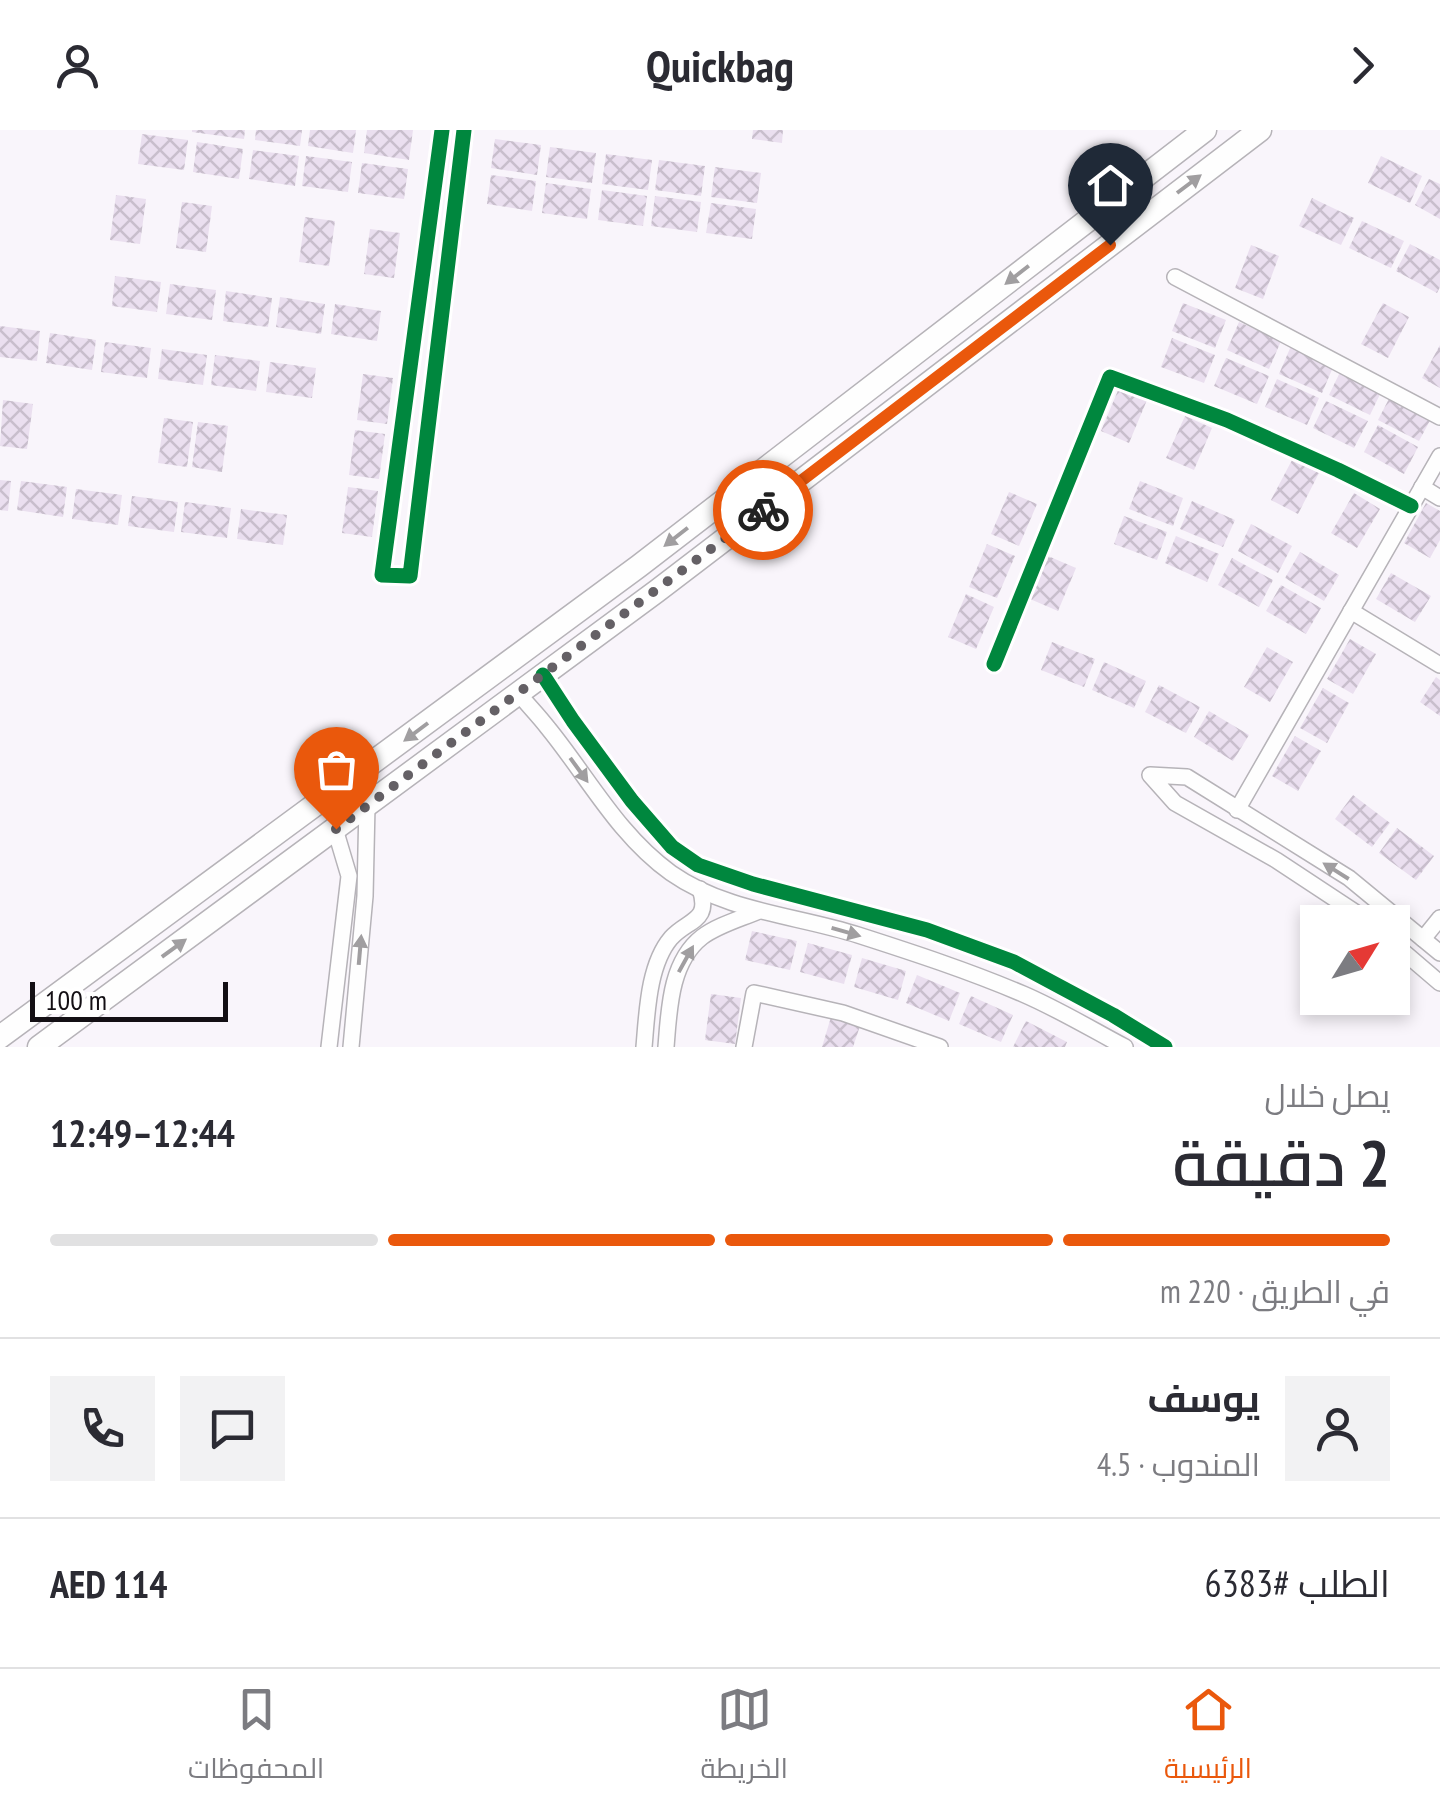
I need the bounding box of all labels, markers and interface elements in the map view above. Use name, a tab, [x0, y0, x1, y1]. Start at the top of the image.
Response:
text: Quickbag	[646, 36, 794, 94]
icon: person	[50, 38, 105, 93]
icon: forward	[1335, 38, 1390, 93]
pin	[1068, 143, 1153, 246]
icon: home	[1083, 158, 1138, 213]
one-way arrow	[1176, 175, 1202, 195]
one-way arrow	[1004, 264, 1030, 284]
courier	[713, 460, 813, 560]
icon: bike	[736, 483, 791, 538]
one-way arrow	[663, 526, 689, 547]
one-way arrow	[403, 721, 429, 741]
pin	[294, 727, 379, 830]
icon: bag	[309, 742, 364, 797]
one-way arrow	[568, 756, 588, 783]
one-way arrow	[1322, 862, 1350, 880]
north arrow	[1300, 905, 1410, 1015]
map controls	[1300, 905, 1410, 1015]
one-way arrow	[831, 925, 862, 940]
one-way arrow	[352, 933, 368, 965]
one-way arrow	[161, 938, 187, 958]
one-way arrow	[677, 945, 694, 973]
scale bar	[30, 977, 228, 1021]
text: 100 m	[45, 981, 107, 1018]
text: يصل خلال	[1264, 1074, 1390, 1116]
text: 12:44–12:49	[50, 1108, 235, 1157]
text: 2 دقيقة	[1173, 1120, 1390, 1204]
text: في الطريق · 220 m	[1160, 1270, 1390, 1312]
text: يوسف	[1147, 1373, 1260, 1422]
button: phone	[50, 1376, 155, 1481]
button: chat	[180, 1376, 285, 1481]
button: person	[1285, 1376, 1390, 1481]
text: المندوب · 4.5	[1097, 1443, 1260, 1485]
text: الطلب #6383	[1205, 1558, 1390, 1607]
text: AED 114	[50, 1559, 168, 1608]
tab: المحفوظات	[188, 1682, 324, 1794]
tab: الخريطة	[701, 1682, 788, 1794]
tab: الرئيسية	[1164, 1682, 1252, 1794]

